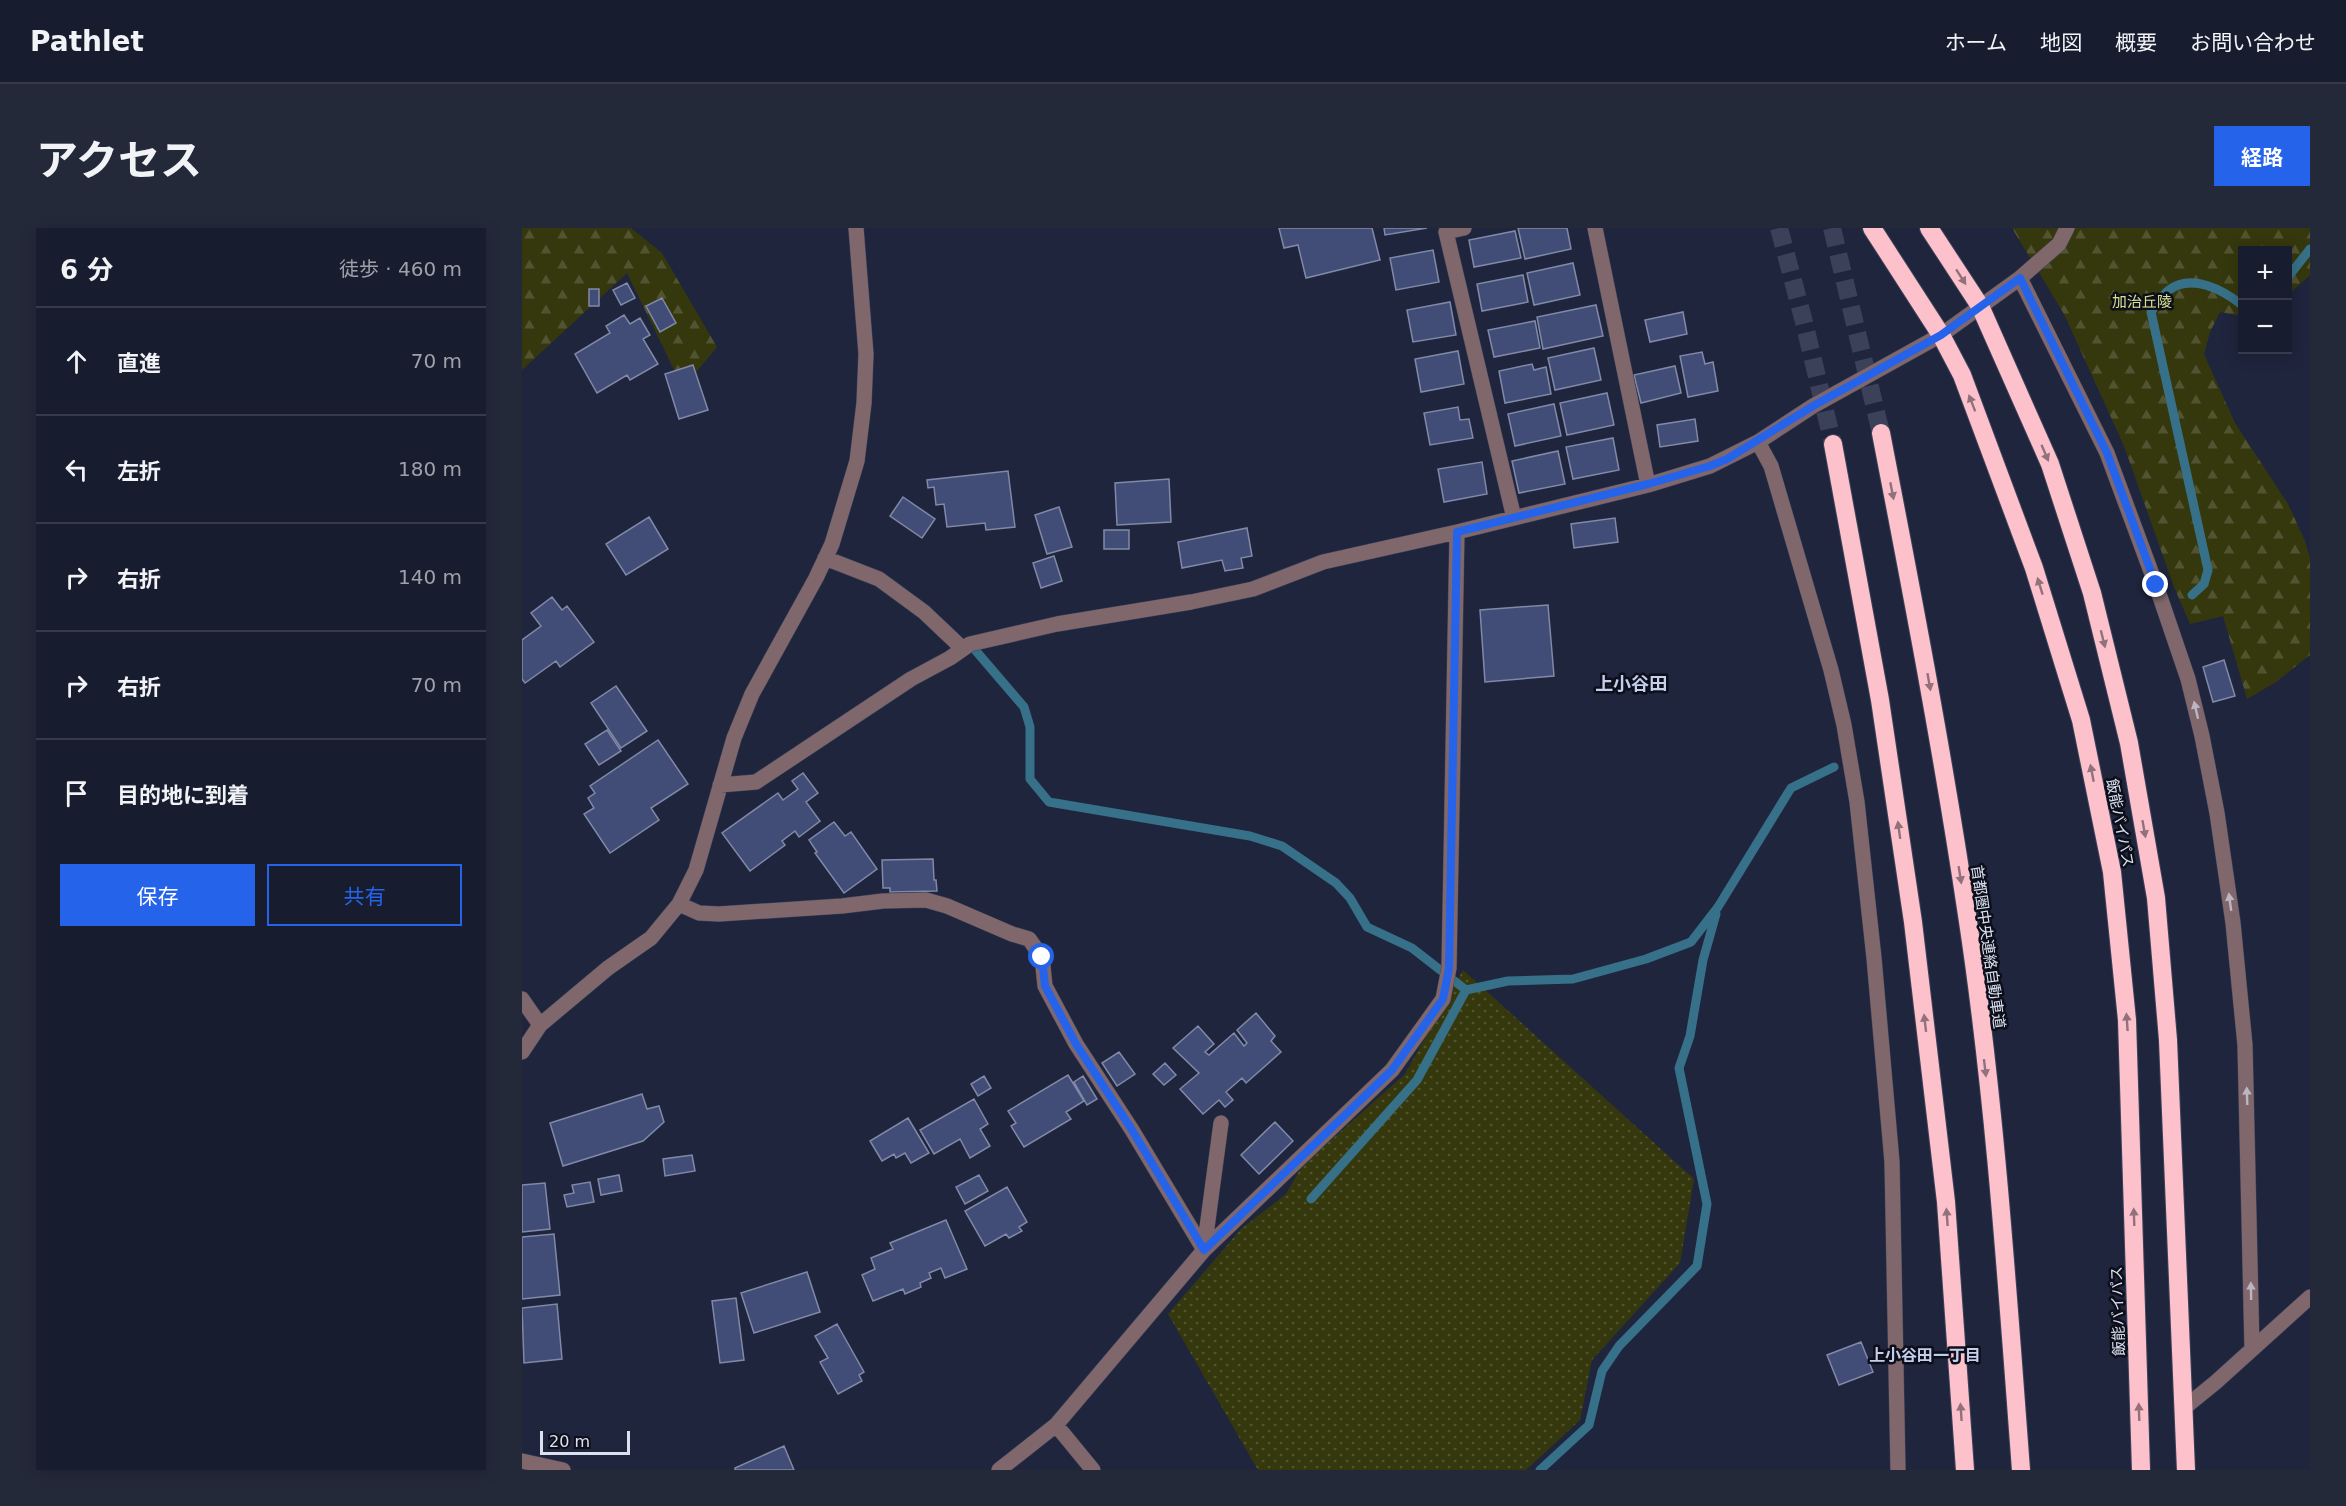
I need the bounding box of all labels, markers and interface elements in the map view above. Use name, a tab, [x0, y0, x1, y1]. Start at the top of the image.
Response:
text: Pathlet	[30, 25, 144, 58]
text: ホーム	[1945, 31, 2007, 55]
text: 地図	[2040, 31, 2082, 55]
text: 概要	[2115, 31, 2157, 55]
text: お問い合わせ	[2190, 31, 2316, 55]
button: 経路	[2214, 126, 2310, 186]
text: アクセス	[36, 136, 202, 185]
map controls	[2238, 246, 2292, 354]
button: +	[2238, 246, 2292, 300]
text: 6 分	[60, 255, 113, 285]
text: 徒歩 · 460 m	[339, 257, 462, 281]
one-way arrow	[1956, 269, 1967, 285]
park label: 加治丘陵	[2112, 293, 2172, 311]
button: −	[2238, 300, 2292, 354]
icon: ahead	[60, 345, 93, 378]
text: 70 m	[411, 349, 462, 373]
text: 直進	[117, 351, 161, 376]
one-way arrow	[1967, 393, 1977, 411]
one-way arrow	[2040, 444, 2050, 462]
icon: left	[60, 453, 93, 486]
text: 180 m	[398, 457, 462, 481]
text: 左折	[117, 459, 161, 484]
one-way arrow	[1888, 481, 1897, 500]
icon: right	[60, 561, 93, 594]
text: 140 m	[398, 565, 462, 589]
text: 右折	[117, 567, 161, 592]
route end	[2142, 571, 2168, 597]
one-way arrow	[2035, 576, 2044, 594]
one-way arrow	[2099, 629, 2109, 648]
icon: right	[60, 669, 93, 702]
text: 70 m	[411, 673, 462, 697]
district label: 上小谷田	[1595, 673, 1667, 694]
one-way arrow	[1924, 673, 1933, 692]
text: 右折	[117, 675, 161, 700]
one-way arrow	[2190, 701, 2200, 719]
one-way arrow	[2087, 763, 2096, 782]
icon: arrive	[60, 777, 93, 810]
street label: 飯能バイパス	[2103, 777, 2137, 869]
text: 目的地に到着	[117, 783, 249, 808]
one-way arrow	[1895, 820, 1904, 839]
one-way arrow	[2140, 820, 2149, 839]
button: 保存	[60, 864, 255, 926]
button: 共有	[267, 864, 462, 926]
street label: 首都圏中央連絡自動車道	[1968, 864, 2008, 1030]
one-way arrow	[1956, 865, 1965, 884]
one-way arrow	[2225, 892, 2234, 911]
route start	[1028, 943, 1054, 969]
one-way arrow	[2122, 1012, 2131, 1031]
one-way arrow	[1920, 1014, 1929, 1033]
one-way arrow	[1981, 1059, 1990, 1078]
one-way arrow	[2242, 1086, 2252, 1105]
one-way arrow	[2129, 1207, 2138, 1226]
one-way arrow	[1942, 1208, 1951, 1227]
street label: 飯能バイパス	[2107, 1266, 2129, 1356]
one-way arrow	[2246, 1281, 2256, 1300]
district label: 上小谷田一丁目	[1869, 1346, 1981, 1365]
one-way arrow	[1956, 1402, 1965, 1421]
one-way arrow	[2135, 1402, 2144, 1421]
scale bar	[540, 1428, 630, 1456]
text: 20 m	[549, 1432, 590, 1451]

